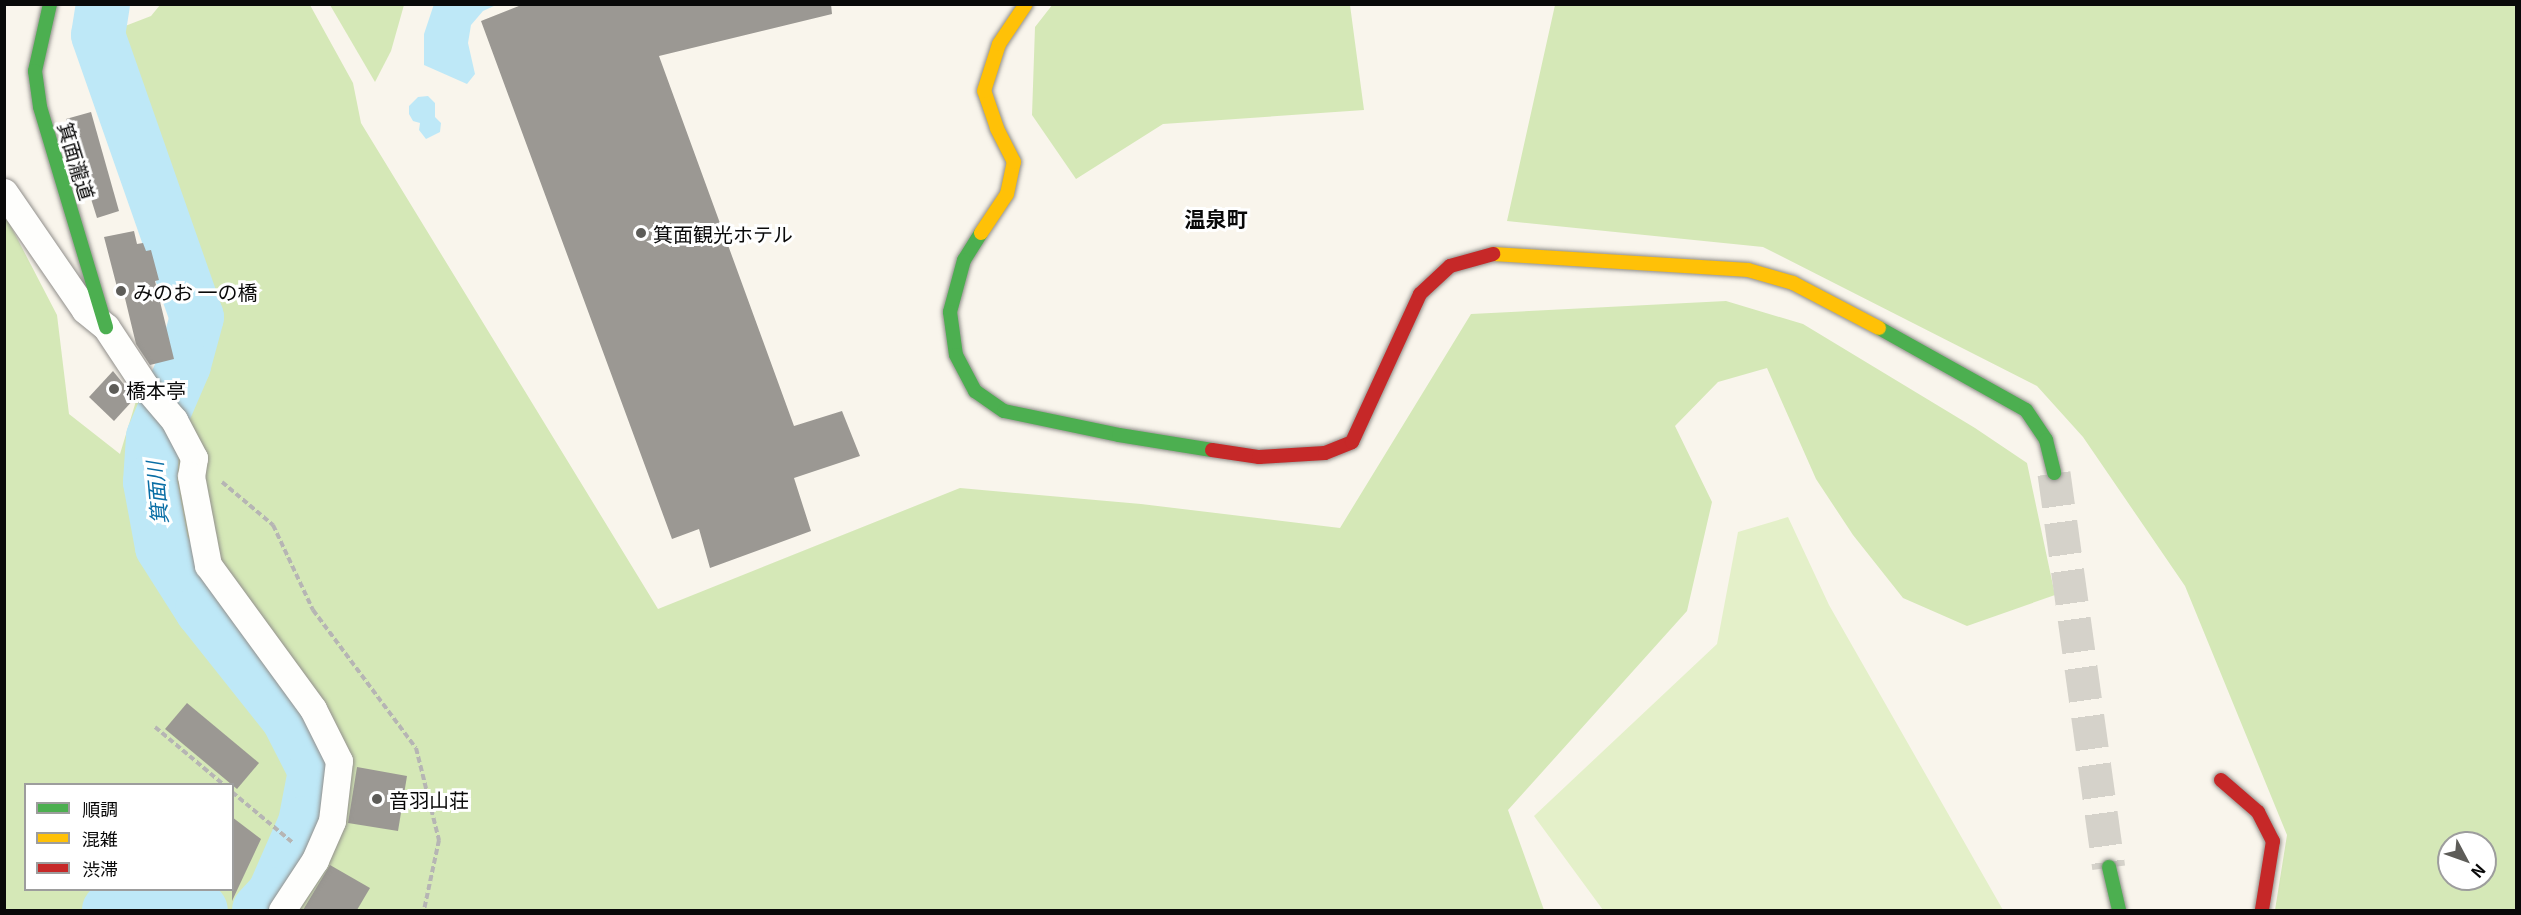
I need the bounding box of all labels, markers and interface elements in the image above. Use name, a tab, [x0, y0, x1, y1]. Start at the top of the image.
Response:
street label: 箕面瀧道	[54, 119, 100, 203]
district label: 温泉町	[1185, 205, 1247, 231]
place label: 箕面観光ホテル	[653, 221, 793, 245]
marker: 箕面観光ホテル	[634, 226, 648, 240]
place label: みのお 一の橋	[133, 279, 257, 303]
marker: みのお 一の橋	[114, 284, 128, 298]
place label: 橋本亭	[126, 377, 186, 401]
marker: 橋本亭	[107, 382, 121, 396]
water label: 箕面川	[141, 461, 171, 525]
legend	[24, 783, 234, 891]
place label: 音羽山荘	[389, 787, 469, 811]
marker: 音羽山荘	[370, 792, 384, 806]
text: 順調	[82, 795, 118, 821]
text: 混雑	[82, 825, 118, 851]
north arrow	[2437, 831, 2497, 891]
text: 渋滞	[82, 855, 118, 881]
text: N	[2466, 859, 2492, 884]

